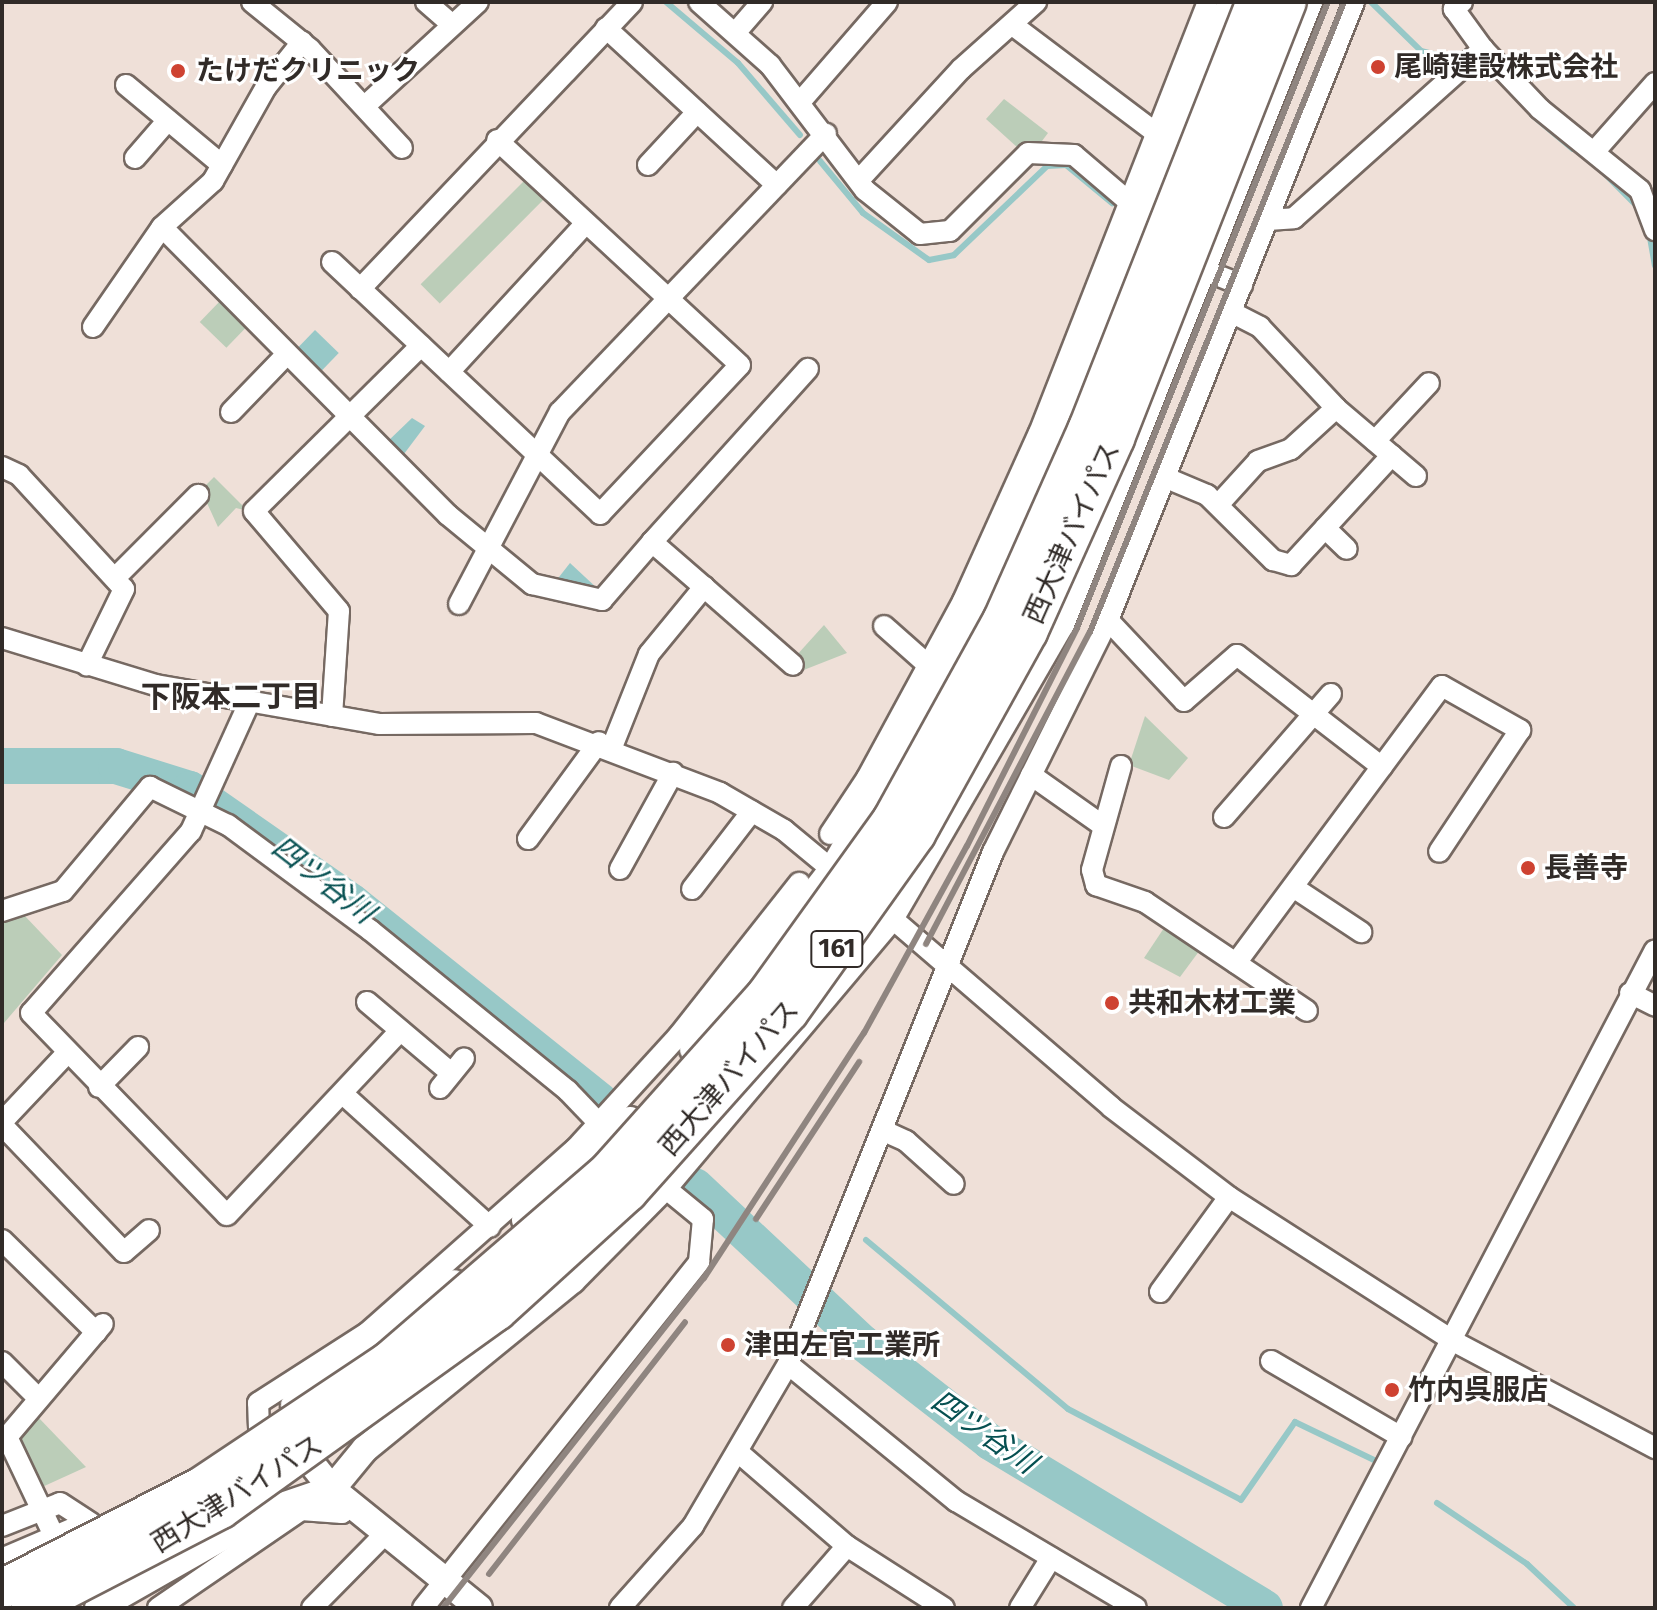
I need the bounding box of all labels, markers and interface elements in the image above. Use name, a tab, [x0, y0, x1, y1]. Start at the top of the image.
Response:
place label: 尾崎建設株式会社	[1394, 50, 1618, 84]
place label: たけだクリニック	[196, 54, 420, 88]
marker: 尾崎建設株式会社	[1369, 58, 1387, 76]
marker: たけだクリニック	[167, 60, 189, 82]
street label: 西大津バイパス	[1017, 437, 1127, 629]
district label: 下阪本二丁目	[141, 679, 321, 715]
water label: 四ツ谷川	[265, 829, 381, 931]
place label: 長善寺	[1544, 851, 1628, 885]
marker: 長善寺	[1519, 859, 1537, 877]
road number: 161	[809, 927, 865, 971]
place label: 共和木材工業	[1128, 986, 1296, 1020]
street label: 西大津バイパス	[652, 993, 806, 1163]
marker: 共和木材工業	[1103, 994, 1121, 1012]
place label: 津田左官工業所	[744, 1328, 940, 1362]
marker: 津田左官工業所	[719, 1336, 737, 1354]
place label: 竹内呉服店	[1408, 1373, 1548, 1407]
marker: 竹内呉服店	[1383, 1381, 1401, 1399]
water label: 四ツ谷川	[925, 1383, 1043, 1481]
street label: 西大津バイパス	[145, 1428, 329, 1560]

